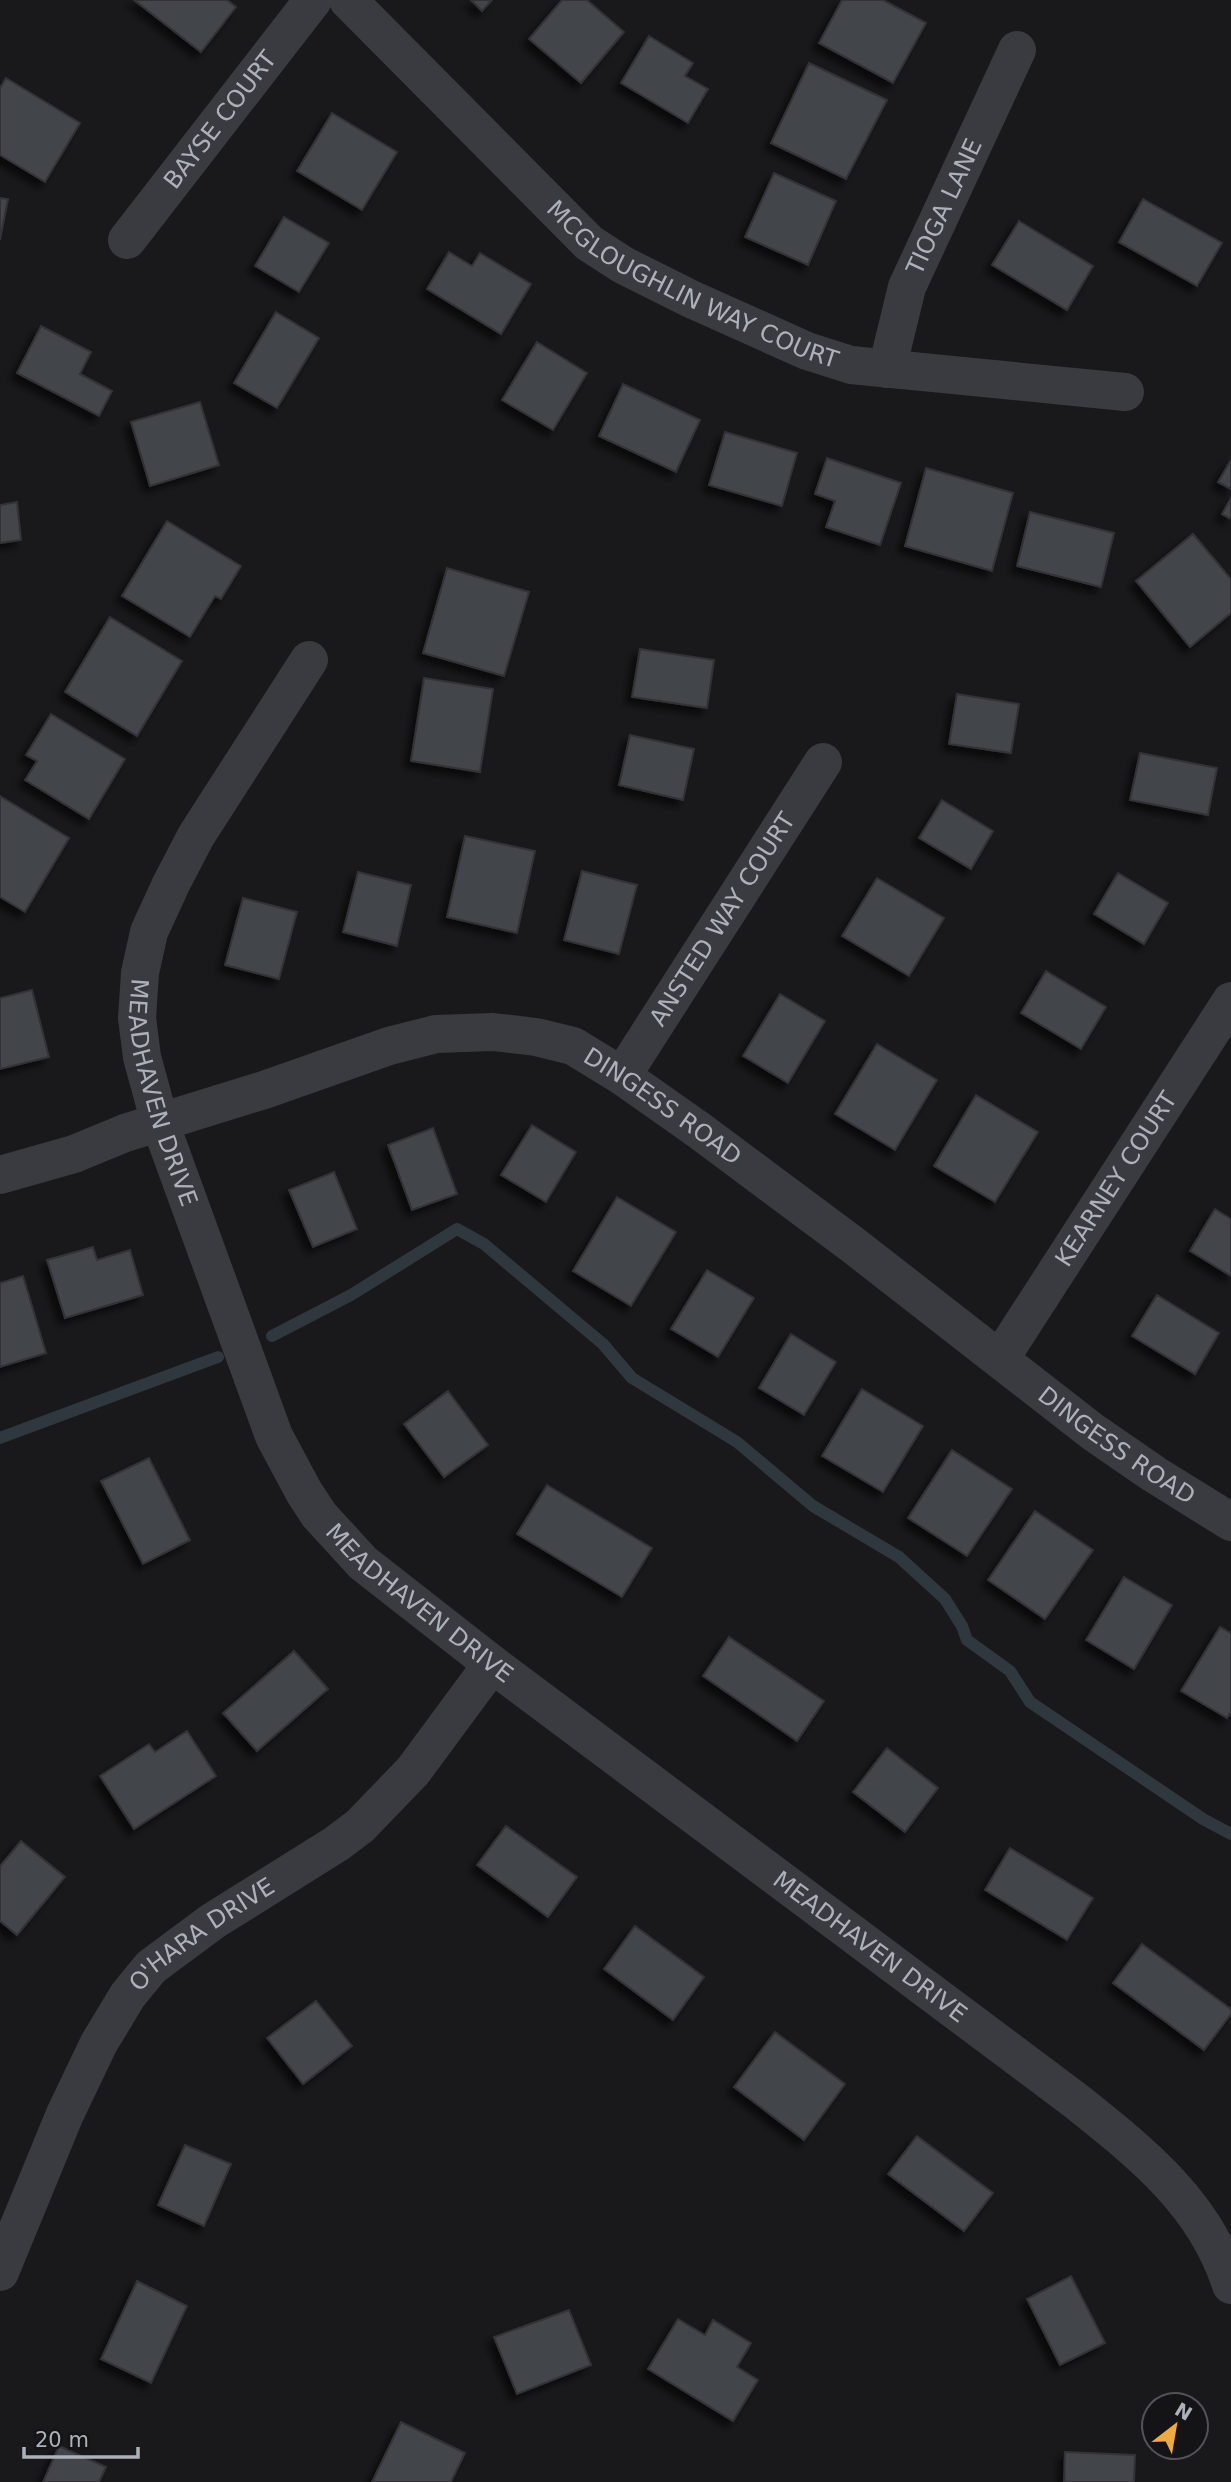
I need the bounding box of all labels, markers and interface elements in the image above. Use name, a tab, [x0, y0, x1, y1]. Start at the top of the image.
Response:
street label: BAYSE COURT	[158, 45, 282, 194]
street label: TIOGA LANE	[900, 134, 988, 280]
street label: MCGLOUGHLIN WAY COURT	[541, 195, 842, 374]
street label: ANSTED WAY COURT	[644, 807, 801, 1031]
street label: MEADHAVEN DRIVE	[123, 978, 203, 1210]
street label: DINGESS ROAD	[579, 1042, 747, 1171]
street label: KEARNEY COURT	[1049, 1086, 1183, 1272]
street label: DINGESS ROAD	[1033, 1381, 1200, 1510]
street label: MEADHAVEN DRIVE	[320, 1518, 518, 1689]
street label: MEADHAVEN DRIVE	[768, 1865, 972, 2028]
street label: O'HARA DRIVE	[123, 1872, 280, 1996]
north arrow	[1140, 2391, 1210, 2461]
text: N	[1171, 2398, 1196, 2425]
scale bar	[24, 2416, 138, 2460]
text: 20 m	[35, 2428, 89, 2452]

